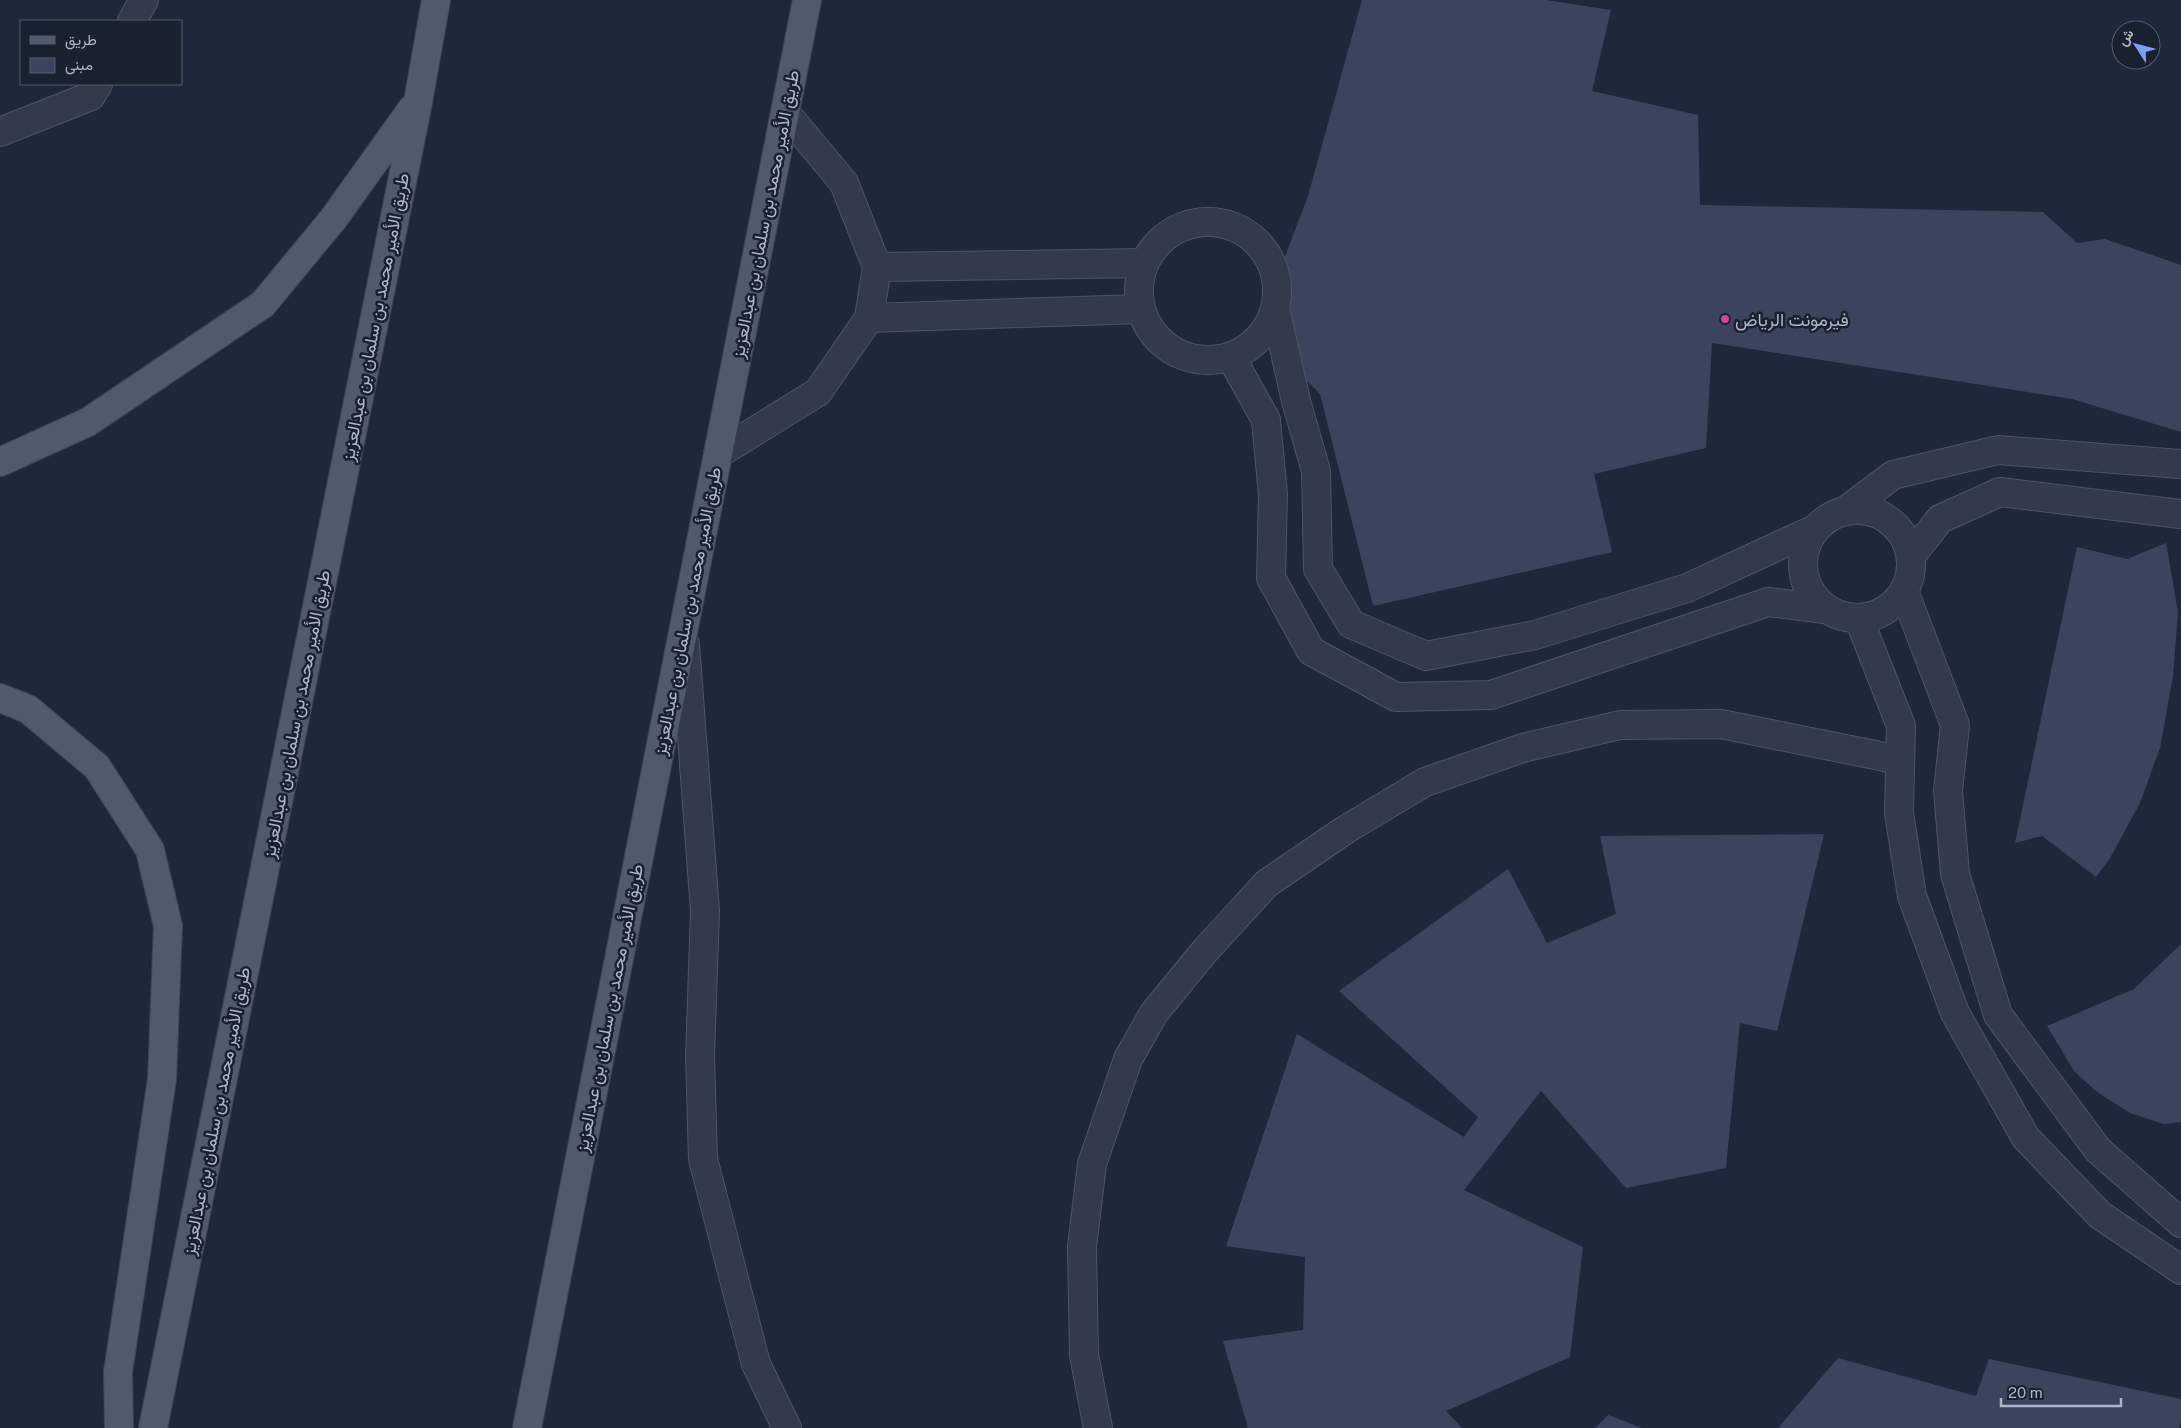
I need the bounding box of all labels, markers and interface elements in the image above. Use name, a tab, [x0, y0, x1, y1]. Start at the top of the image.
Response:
legend	[20, 20, 182, 85]
north arrow	[2111, 20, 2161, 70]
text: ش	[2114, 26, 2138, 49]
text: طريق	[65, 31, 97, 50]
text: مبنى	[65, 56, 93, 75]
street label: طريق الأمير محمد بن سلمان بن عبدالعزيز	[727, 68, 804, 361]
street label: طريق الأمير محمد بن سلمان بن عبدالعزيز	[337, 171, 414, 464]
place label: فيرمونت الرياض	[1735, 309, 1849, 331]
marker: فيرمونت الرياض	[1719, 313, 1731, 325]
street label: طريق الأمير محمد بن سلمان بن عبدالعزيز	[649, 465, 726, 758]
street label: طريق الأمير محمد بن سلمان بن عبدالعزيز	[258, 568, 335, 861]
street label: طريق الأمير محمد بن سلمان بن عبدالعزيز	[571, 862, 648, 1155]
street label: طريق الأمير محمد بن سلمان بن عبدالعزيز	[178, 965, 255, 1258]
scale bar	[2001, 1376, 2121, 1408]
text: 20 m	[2008, 1384, 2043, 1401]

